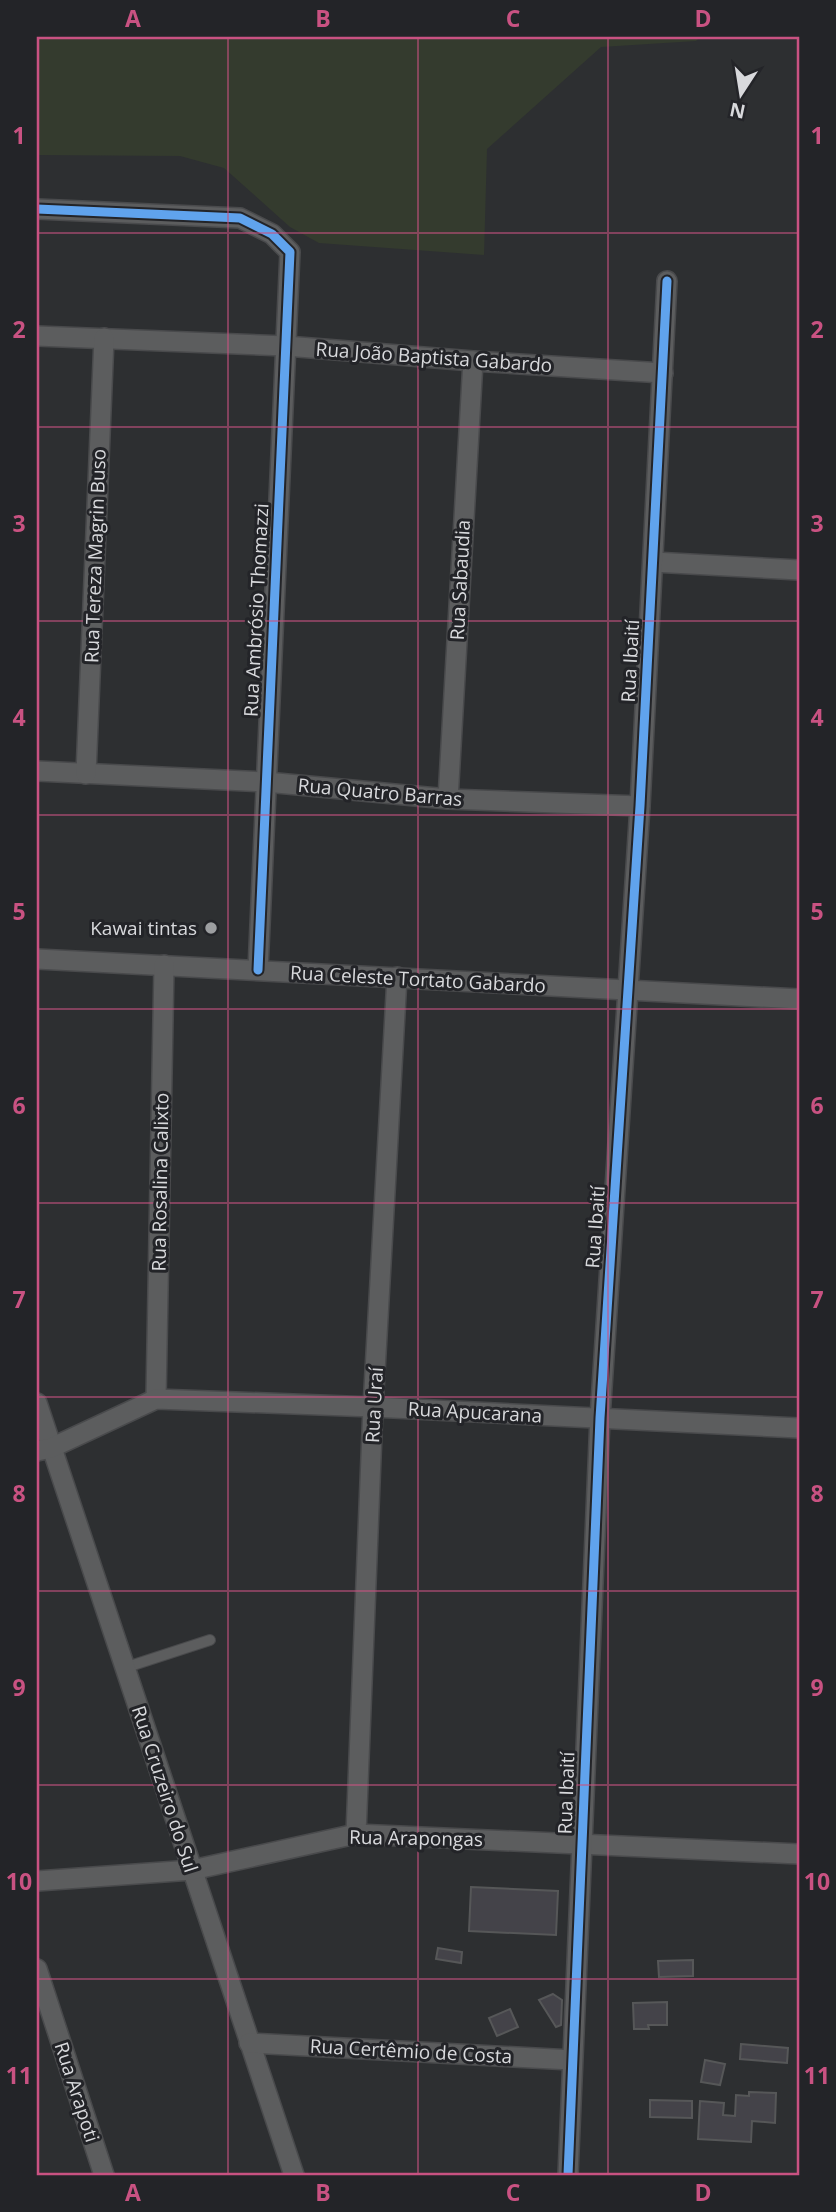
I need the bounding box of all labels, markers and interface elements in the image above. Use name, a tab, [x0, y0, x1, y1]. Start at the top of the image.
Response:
text: A	[125, 2, 141, 34]
text: B	[315, 2, 331, 34]
text: C	[506, 2, 520, 34]
text: D	[694, 2, 712, 34]
north arrow	[706, 60, 776, 130]
text: N	[727, 96, 748, 125]
text: 1	[12, 119, 26, 151]
text: 1	[810, 119, 824, 151]
text: 2	[12, 313, 26, 345]
text: 2	[810, 313, 824, 345]
street label: Rua João Baptista Gabardo	[315, 336, 553, 378]
street label: Rua Tereza Magrin Buso	[78, 448, 112, 664]
street label: Rua Ambrósio Thomazzi	[237, 503, 275, 717]
text: 3	[12, 507, 26, 539]
text: 3	[810, 507, 824, 539]
street label: Rua Sabaudia	[444, 519, 476, 641]
street label: Rua Ibaití	[615, 618, 645, 703]
text: 4	[12, 701, 26, 733]
text: 4	[810, 701, 824, 733]
street label: Rua Quatro Barras	[297, 772, 463, 812]
text: 5	[12, 895, 26, 927]
text: 5	[810, 895, 824, 927]
place label: Kawai tintas	[90, 915, 197, 941]
marker: Kawai tintas	[203, 920, 219, 936]
street label: Rua Celeste Tortato Gabardo	[290, 959, 546, 999]
text: 6	[12, 1089, 26, 1121]
text: 6	[810, 1089, 824, 1121]
street label: Rua Rosalina Calixto	[145, 1092, 175, 1272]
street label: Rua Ibaití	[579, 1184, 611, 1269]
text: 7	[12, 1283, 26, 1315]
text: 7	[810, 1283, 824, 1315]
street label: Rua Uraí	[359, 1365, 389, 1444]
street label: Rua Apucarana	[407, 1396, 543, 1428]
text: 8	[12, 1477, 26, 1509]
text: 8	[810, 1477, 824, 1509]
text: 9	[12, 1671, 26, 1703]
text: 9	[810, 1671, 824, 1703]
street label: Rua Cruzeiro do Sul	[126, 1702, 204, 1876]
street label: Rua Ibaití	[552, 1750, 580, 1835]
street label: Rua Arapongas	[349, 1824, 483, 1852]
text: 10	[6, 1865, 32, 1897]
text: 10	[804, 1865, 830, 1897]
street label: Rua Certêmio de Costa	[309, 2033, 513, 2069]
street label: Rua Arapoti	[49, 2039, 105, 2145]
text: 11	[6, 2059, 32, 2091]
text: 11	[804, 2059, 830, 2091]
text: A	[125, 2176, 141, 2208]
text: B	[315, 2176, 331, 2208]
text: C	[506, 2176, 520, 2208]
text: D	[694, 2176, 712, 2208]

